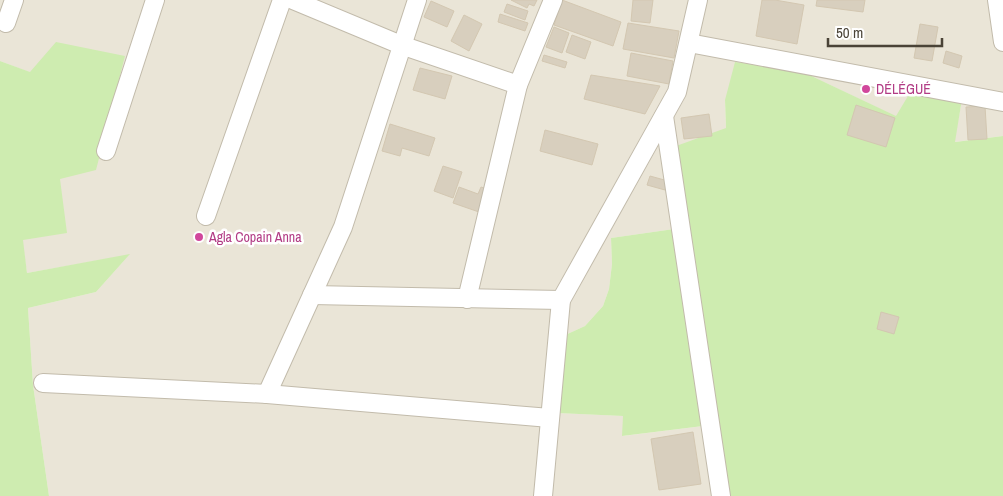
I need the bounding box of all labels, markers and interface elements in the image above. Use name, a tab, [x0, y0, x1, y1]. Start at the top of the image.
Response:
scale bar	[828, 15, 942, 47]
text: 50 m	[836, 22, 863, 43]
place label: DÉLÉGUÉ	[876, 80, 931, 98]
marker: DÉLÉGUÉ	[860, 83, 872, 95]
place label: Agla Copain Anna	[208, 228, 302, 246]
marker: Agla Copain Anna	[193, 231, 205, 243]

